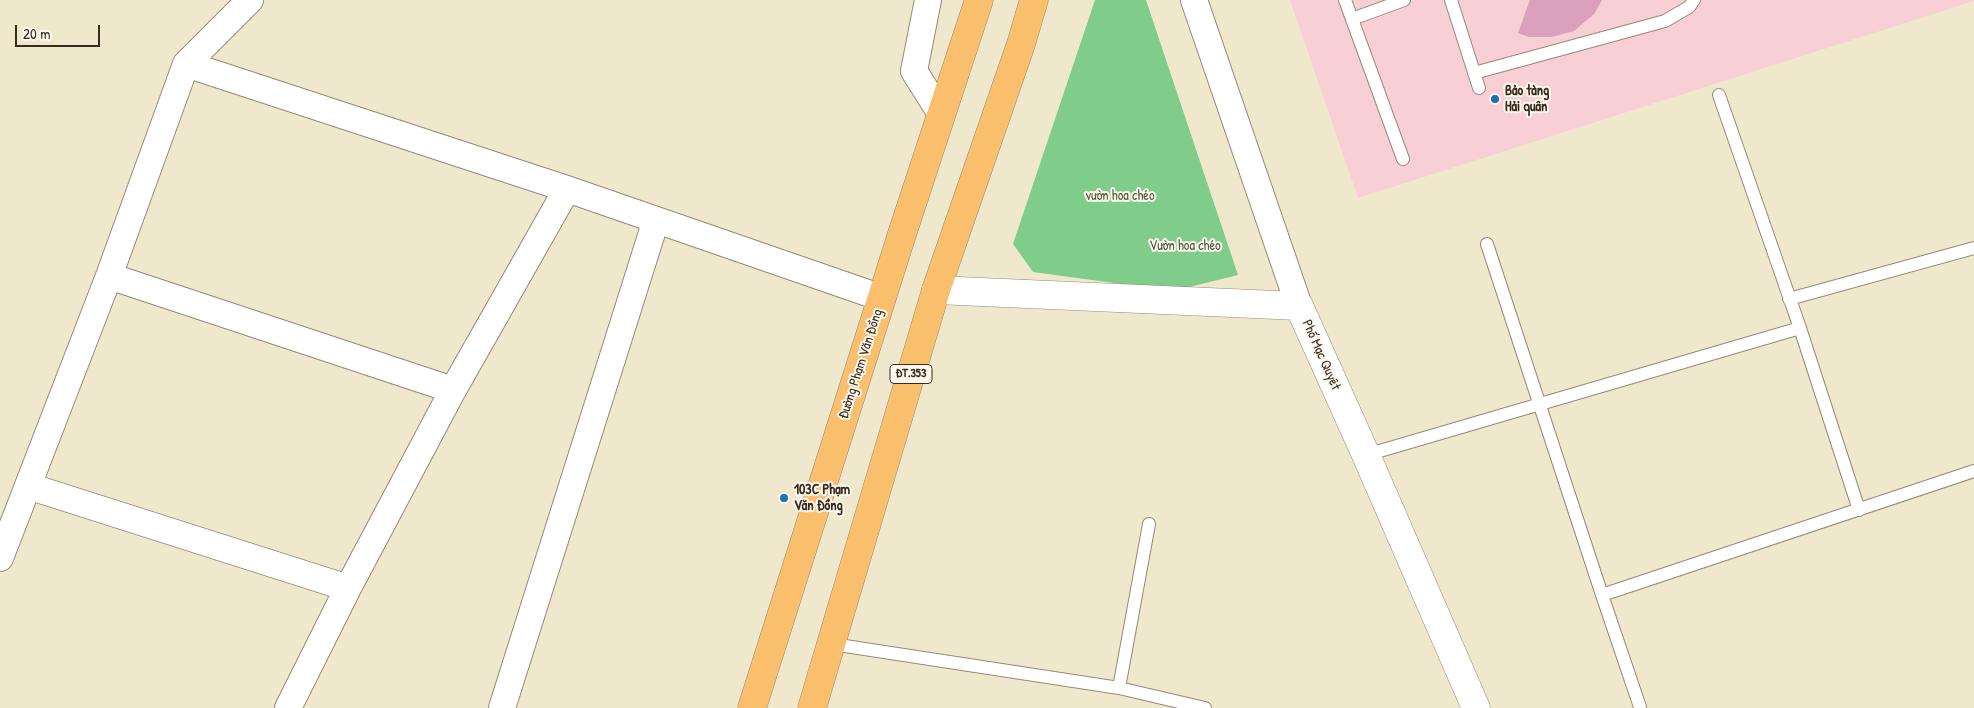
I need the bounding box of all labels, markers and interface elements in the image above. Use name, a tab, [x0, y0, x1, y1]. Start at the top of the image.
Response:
scale bar	[18, 15, 102, 47]
text: 20 m	[23, 23, 50, 44]
place label: Bảo tàng Hải quân	[1505, 83, 1549, 115]
marker: Bảo tàng Hải quân	[1489, 93, 1501, 105]
park label: vườn hoa chéo	[1085, 188, 1155, 204]
park label: Vườn hoa chéo	[1149, 238, 1221, 254]
street label: Đường Phạm Văn Đồng	[835, 307, 887, 421]
street label: Phố Mạc Quyêt	[1298, 317, 1344, 393]
road number: ĐT.353	[890, 364, 932, 384]
place label: 103C Phạm Văn Đồng	[794, 482, 850, 514]
marker: 103C Phạm Văn Đồng	[778, 492, 790, 504]

